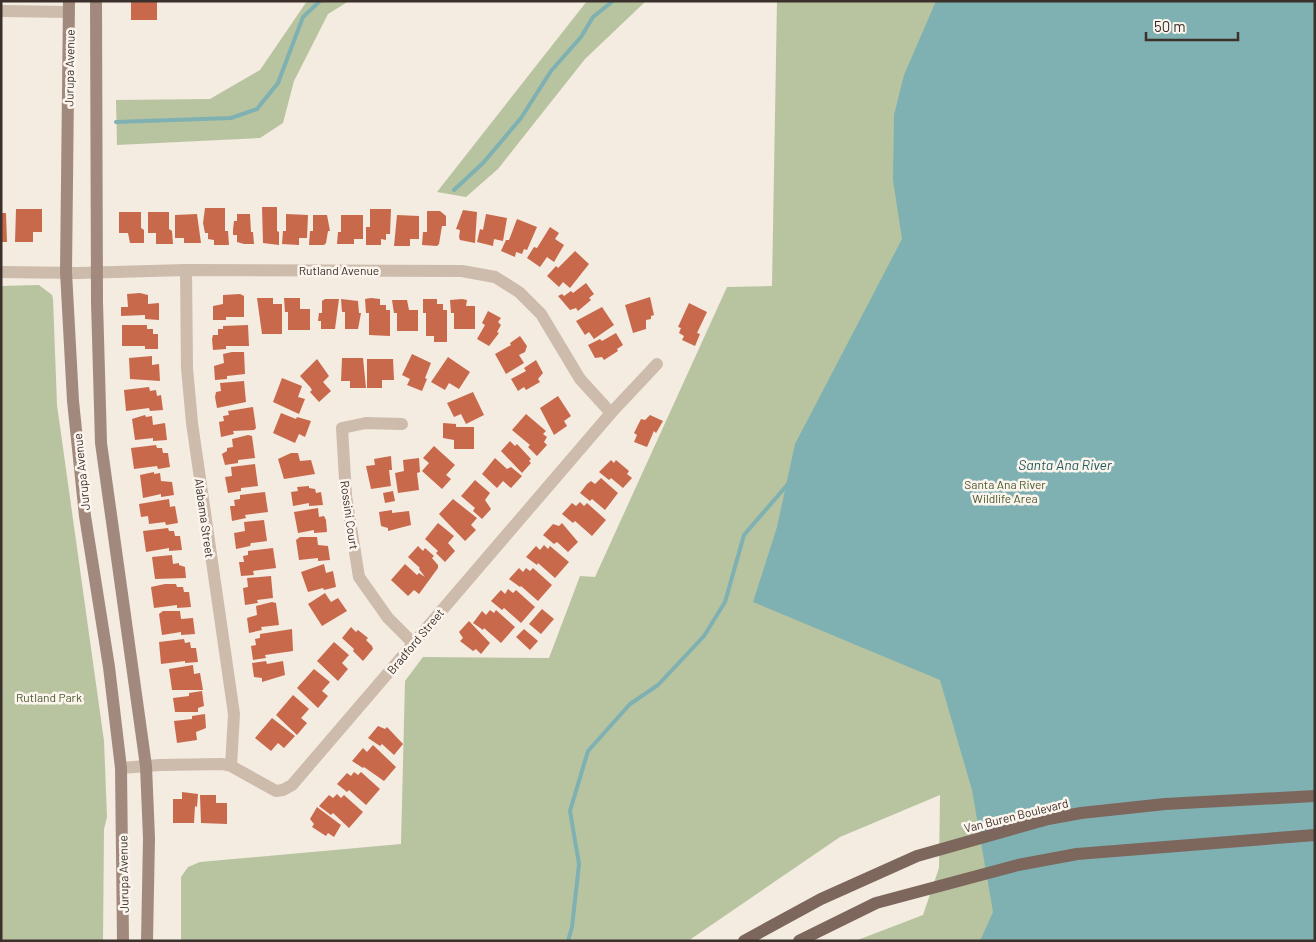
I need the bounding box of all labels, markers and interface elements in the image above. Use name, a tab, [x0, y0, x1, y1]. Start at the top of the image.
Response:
scale bar	[1146, 10, 1238, 42]
text: 50 m	[1154, 17, 1186, 35]
street label: Jurupa Avenue	[61, 29, 77, 107]
street label: Rutland Avenue	[299, 263, 379, 277]
street label: Jurupa Avenue	[70, 433, 92, 511]
water label: Santa Ana River	[1018, 456, 1113, 473]
street label: Alabama Street	[192, 477, 218, 559]
park label: Santa Ana River Wildlife Area	[964, 477, 1046, 505]
street label: Rossini Court	[338, 480, 362, 550]
street label: Bradford Street	[384, 606, 446, 676]
park label: Rutland Park	[16, 690, 82, 704]
street label: Van Buren Boulevard	[962, 795, 1070, 835]
street label: Jurupa Avenue	[115, 835, 131, 913]

